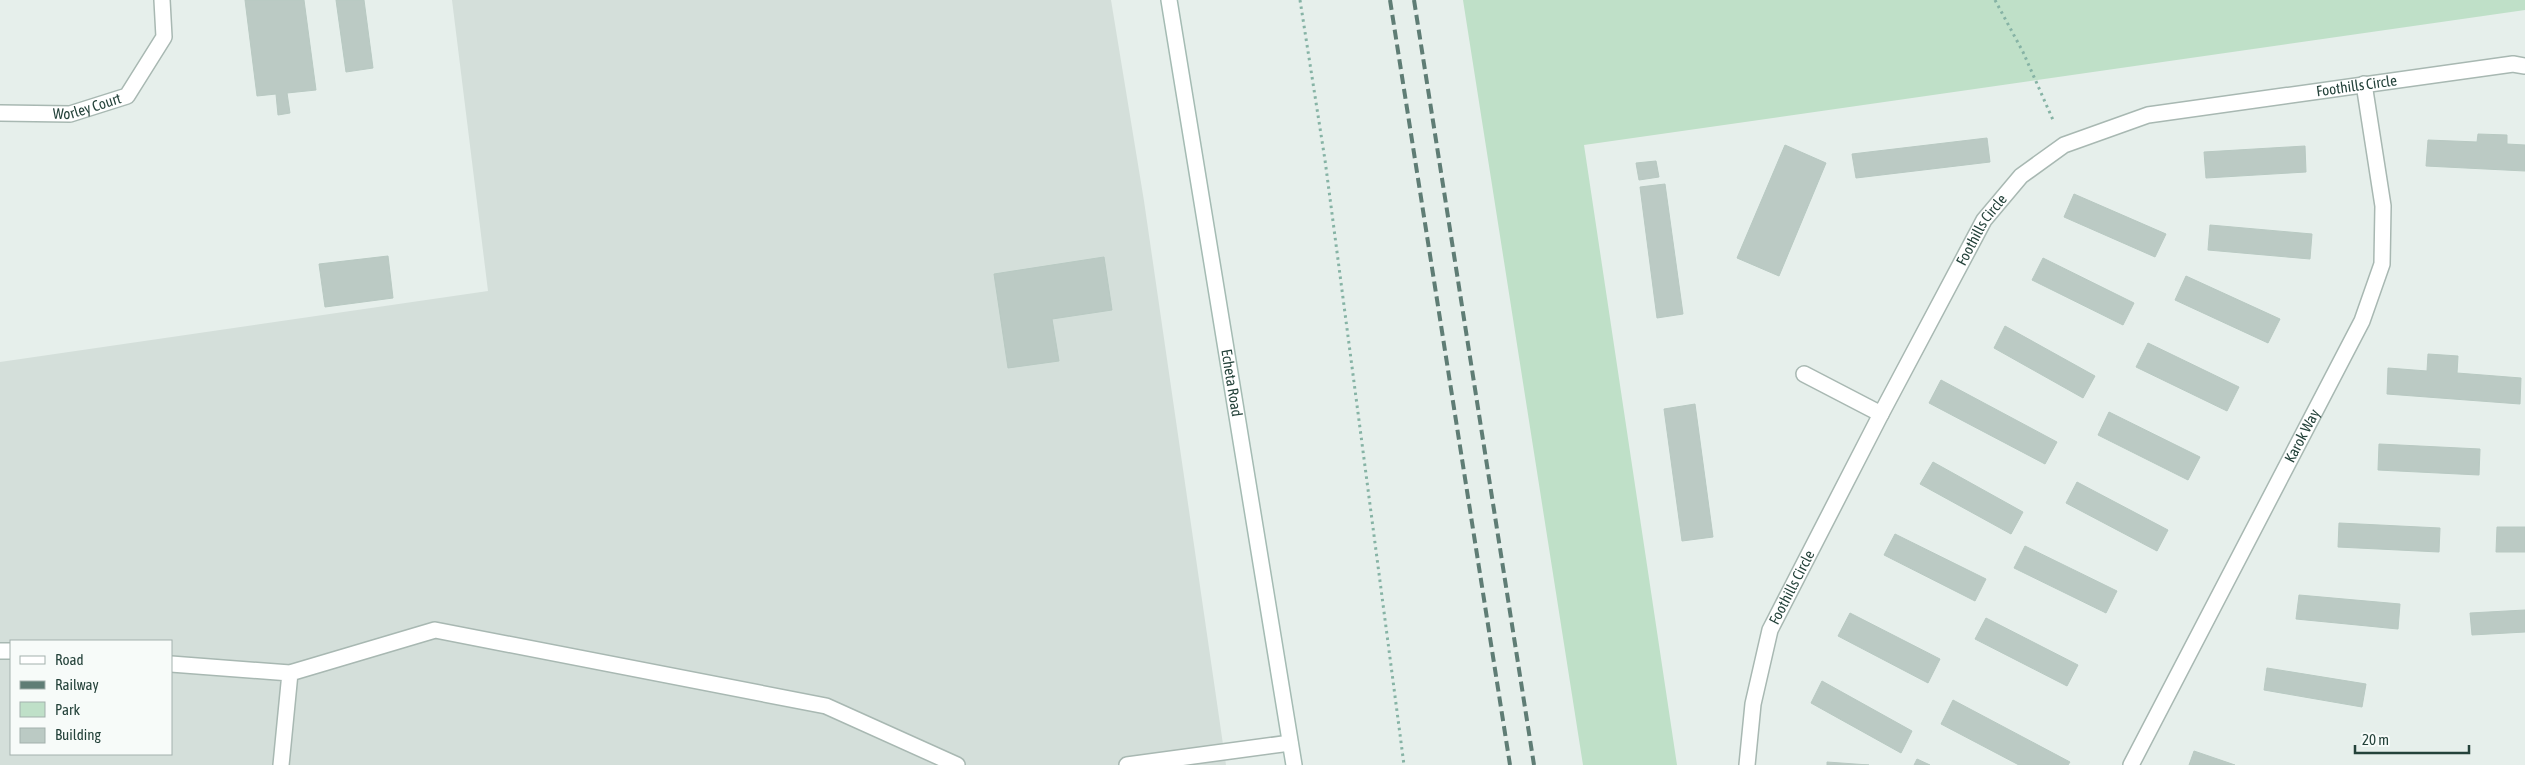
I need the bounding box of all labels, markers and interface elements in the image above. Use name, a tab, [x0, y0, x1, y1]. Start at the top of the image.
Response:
street label: Foothills Circle	[2315, 71, 2398, 99]
street label: Worley Court	[53, 89, 123, 122]
street label: Foothills Circle	[1952, 190, 2010, 268]
street label: Echeta Road	[1218, 348, 1246, 418]
street label: Karok Way	[2281, 406, 2323, 465]
street label: Foothills Circle	[1765, 547, 1818, 627]
legend	[10, 640, 172, 755]
text: Road	[55, 651, 84, 668]
text: Railway	[55, 676, 99, 693]
text: Park	[55, 701, 80, 718]
scale bar	[2355, 722, 2469, 754]
text: Building	[55, 726, 101, 743]
text: 20 m	[2362, 731, 2389, 748]

